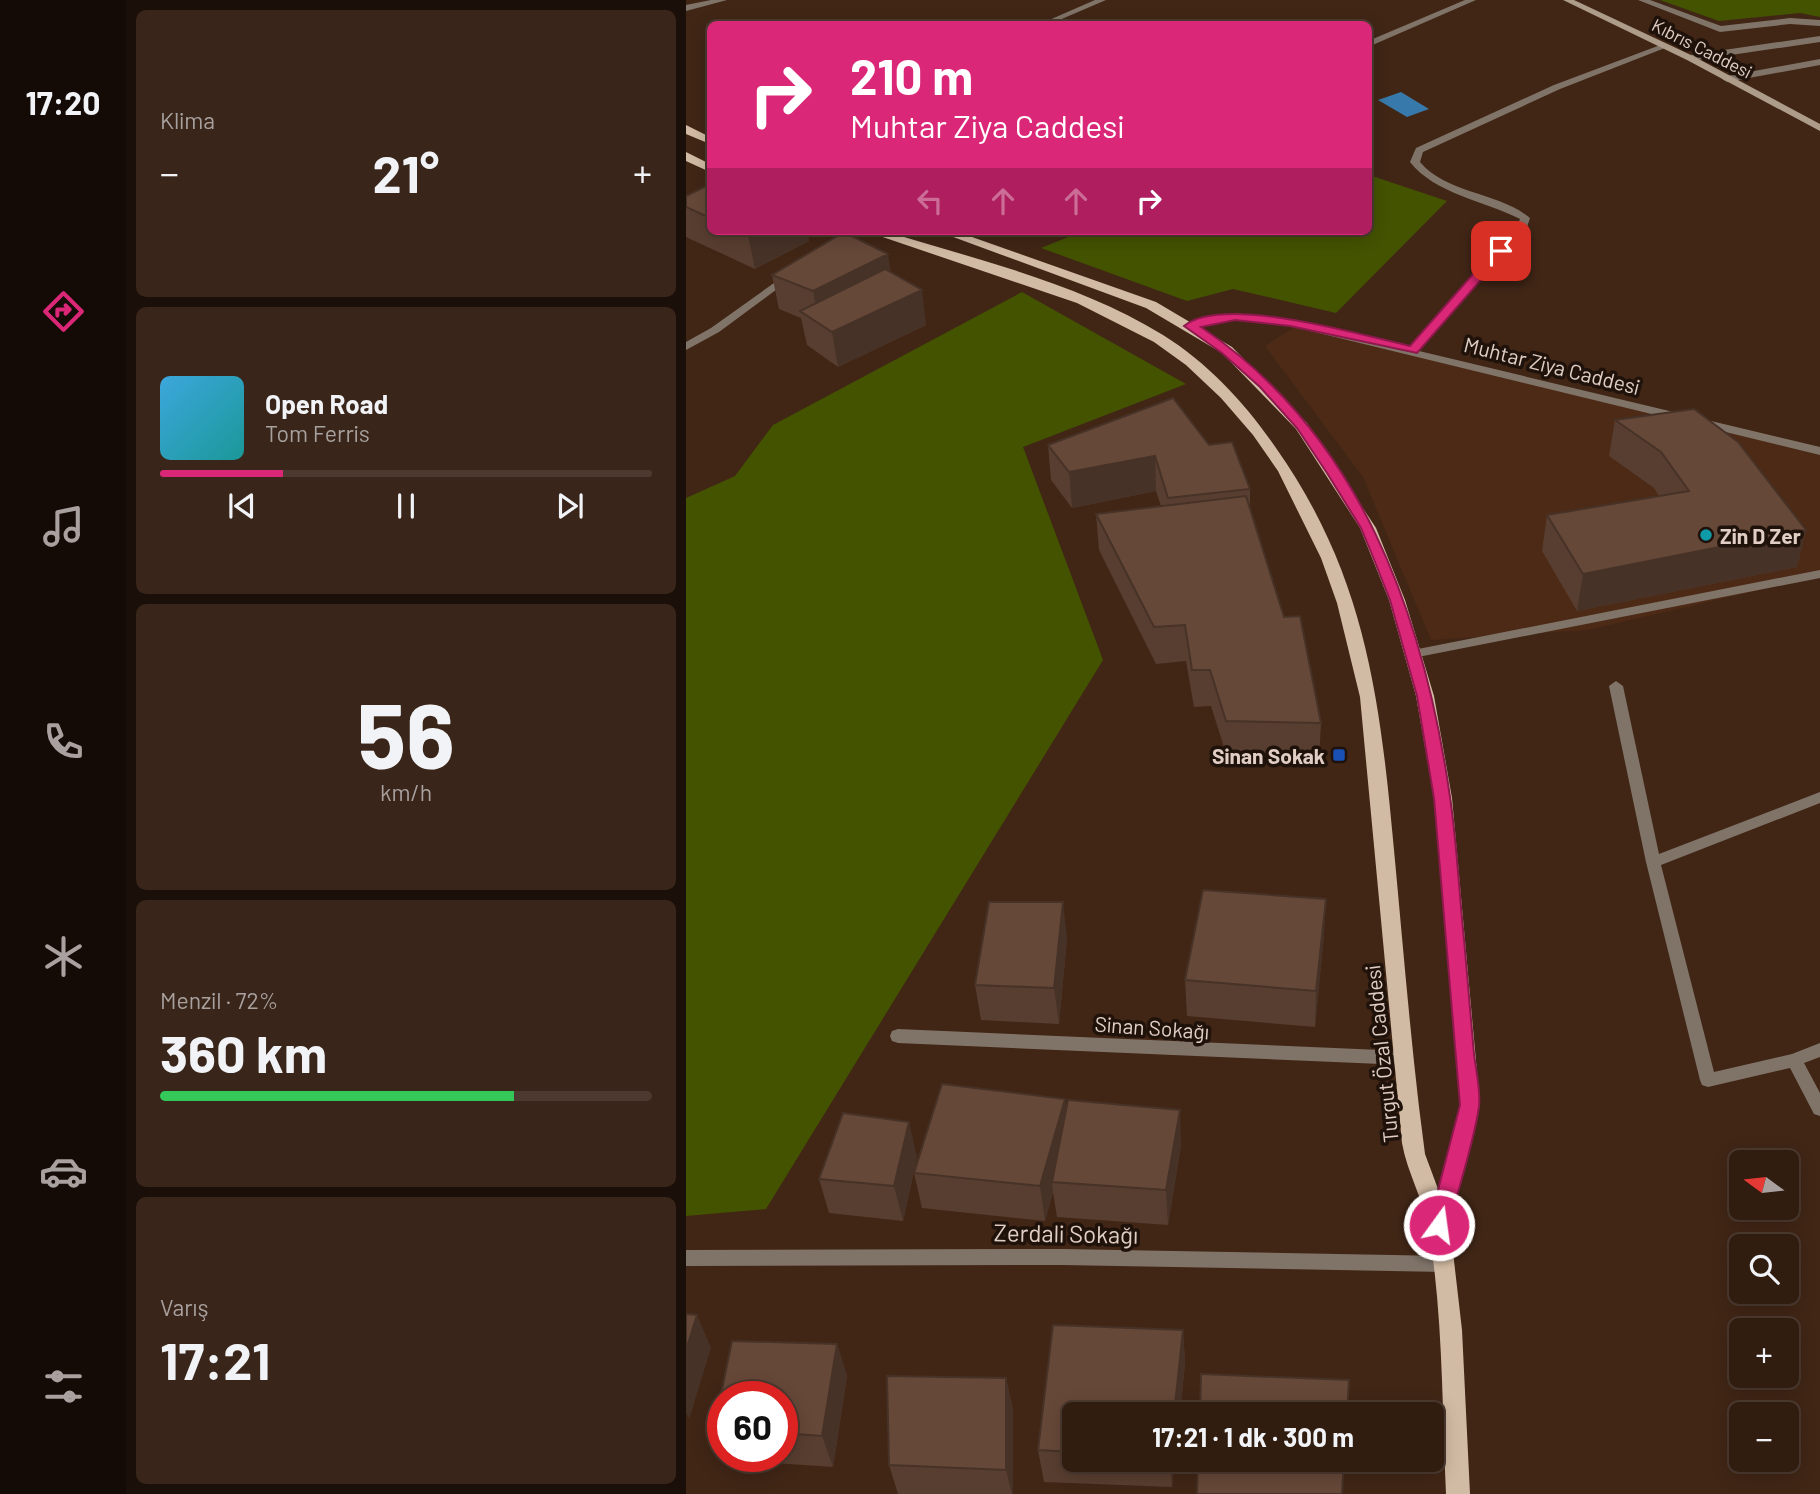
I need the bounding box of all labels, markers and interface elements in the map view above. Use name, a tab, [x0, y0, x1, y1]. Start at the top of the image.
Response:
street label: Kıbrıs Caddesi	[1649, 13, 1755, 83]
text: 210 m	[850, 46, 973, 105]
icon: right	[735, 49, 826, 140]
text: 17:20	[25, 83, 101, 121]
text: Klima	[160, 106, 215, 134]
text: Muhtar Ziya Caddesi	[850, 106, 1124, 144]
text: 21°	[373, 141, 439, 203]
text: −	[160, 149, 179, 195]
text: +	[633, 149, 652, 195]
icon: left	[911, 182, 949, 220]
icon: ahead	[984, 182, 1022, 220]
icon: ahead	[1057, 182, 1095, 220]
icon: right	[1130, 182, 1168, 220]
pin	[1471, 221, 1531, 281]
icon: arrive	[1482, 232, 1520, 270]
icon: directions	[39, 287, 88, 336]
street label: Muhtar Ziya Caddesi	[1462, 331, 1642, 399]
text: Open Road	[265, 388, 388, 419]
text: Tom Ferris	[265, 419, 370, 447]
icon: previous	[223, 487, 261, 525]
icon: pause	[387, 487, 425, 525]
icon: next	[551, 487, 589, 525]
icon: music	[39, 502, 88, 551]
place label: Zin D Zer	[1720, 523, 1801, 548]
marker: Zin D Zer	[1698, 527, 1714, 543]
text: 56	[357, 678, 455, 787]
icon: phone	[39, 717, 88, 766]
place label: Sinan Sokak	[1212, 743, 1325, 768]
marker: Sinan Sokak	[1331, 747, 1347, 763]
text: km/h	[380, 778, 432, 806]
icon: climate	[39, 932, 88, 981]
street label: Turgut Özal Caddesi	[1359, 964, 1403, 1144]
text: Menzil · 72%	[160, 986, 278, 1014]
street label: Sinan Sokağı	[1094, 1011, 1210, 1043]
text: 360 km	[160, 1021, 327, 1083]
icon: car	[39, 1147, 88, 1196]
north arrow	[1729, 1150, 1799, 1220]
map controls	[1729, 1150, 1799, 1472]
position arrow	[1402, 1188, 1476, 1262]
street label: Zerdali Sokağı	[994, 1217, 1138, 1249]
button: search	[1729, 1234, 1799, 1304]
text: Varış	[160, 1293, 209, 1321]
button: +	[1729, 1318, 1799, 1388]
text: 17:21	[160, 1328, 270, 1390]
icon: filters	[39, 1362, 88, 1411]
speed limit sign: 60	[707, 1381, 798, 1472]
button: −	[1729, 1402, 1799, 1472]
text: 17:21 · 1 dk · 300 m	[1152, 1421, 1354, 1452]

